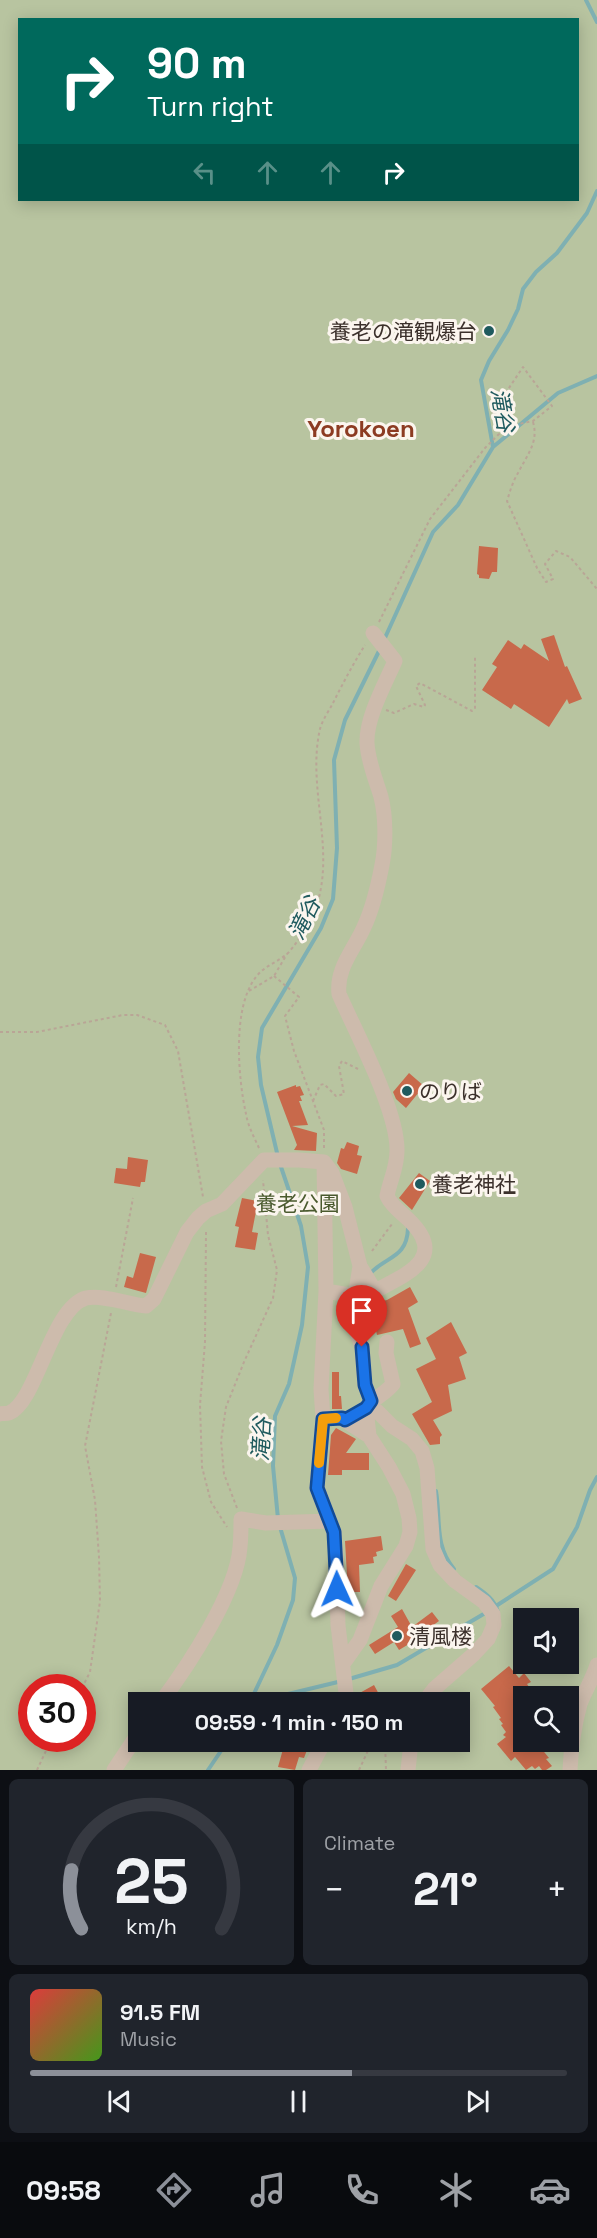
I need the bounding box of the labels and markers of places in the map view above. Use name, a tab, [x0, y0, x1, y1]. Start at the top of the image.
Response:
place label: 養老の滝観爆台	[330, 318, 477, 345]
marker: 養老の滝観爆台	[482, 324, 496, 338]
place label: のりば	[419, 1078, 482, 1105]
marker: のりば	[400, 1084, 414, 1098]
place label: 養老神社	[432, 1171, 516, 1198]
marker: 養老神社	[413, 1177, 427, 1191]
pin	[336, 1285, 387, 1347]
place label: 清風楼	[409, 1623, 472, 1650]
marker: 清風楼	[390, 1629, 404, 1643]

